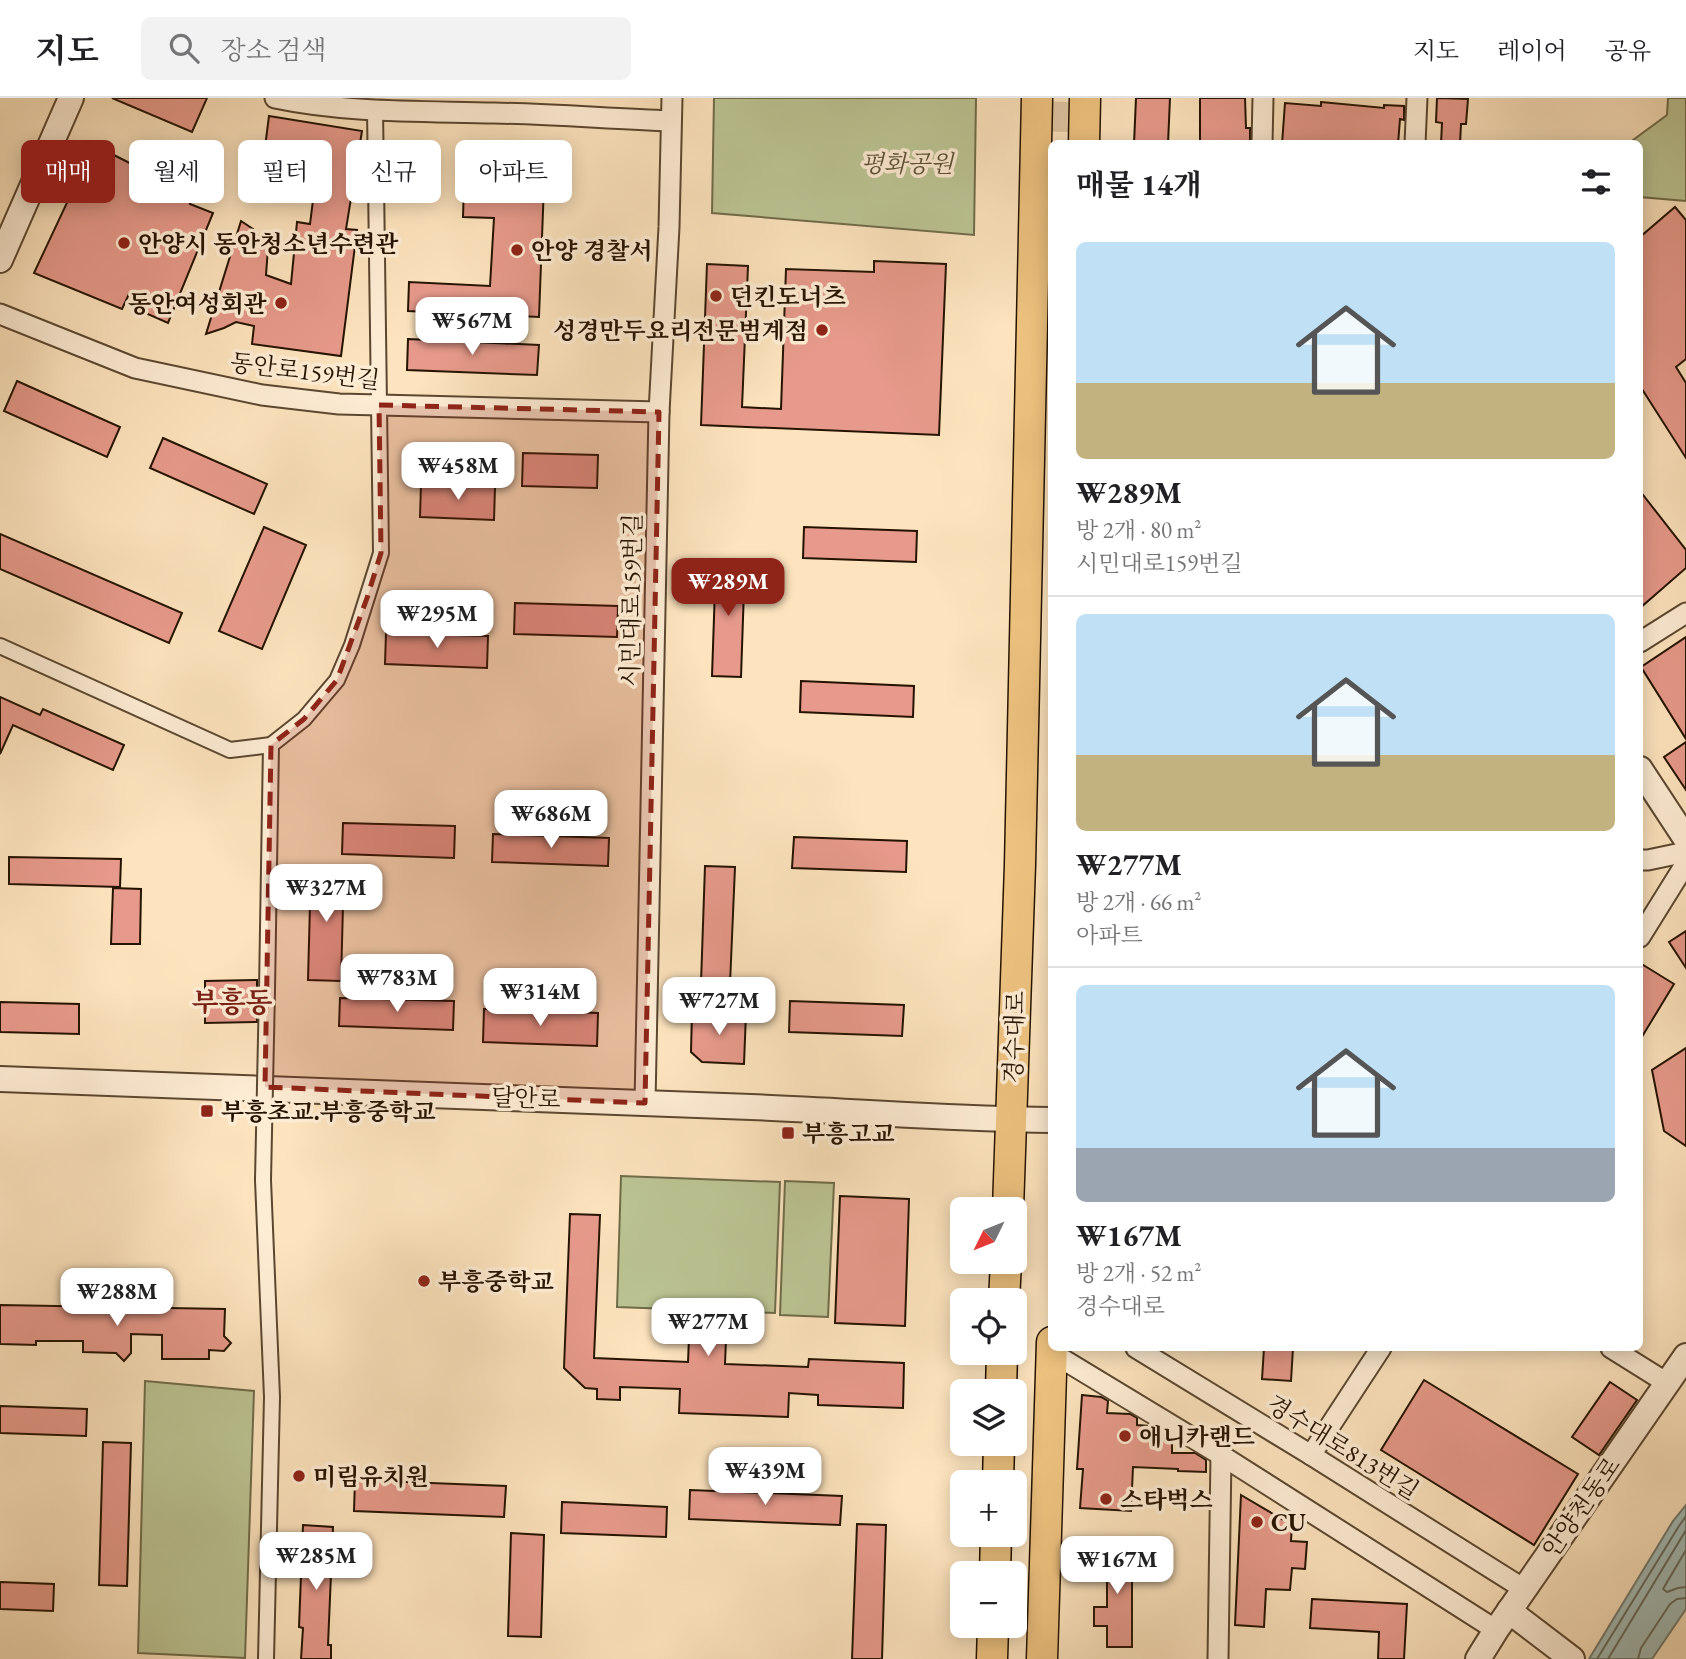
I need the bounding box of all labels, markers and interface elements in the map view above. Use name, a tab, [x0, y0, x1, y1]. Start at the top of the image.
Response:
search box	[141, 17, 631, 80]
text: 지도	[35, 29, 99, 72]
icon: search	[165, 29, 203, 67]
text: 장소 검색	[221, 33, 326, 67]
text: 지도	[1413, 35, 1459, 66]
text: 레이어	[1497, 35, 1567, 66]
text: 공유	[1605, 35, 1651, 66]
chip: 매매	[21, 140, 115, 203]
chip: 월세	[129, 140, 224, 203]
chip: 필터	[238, 140, 332, 203]
chip: 신규	[346, 140, 441, 203]
chip: 아파트	[455, 140, 572, 203]
park label: 평화공원	[861, 148, 955, 179]
icon: filters	[1577, 163, 1615, 201]
text: 매물 14개	[1076, 165, 1202, 204]
place label: 안양시 동안청소년수련관	[138, 228, 399, 259]
marker: 안양시 동안청소년수련관	[116, 235, 132, 251]
place label: 안양 경찰서	[531, 235, 653, 266]
marker: 안양 경찰서	[509, 242, 525, 258]
place label: 던킨도너츠	[730, 281, 846, 312]
icon: home	[1283, 287, 1409, 413]
place label: 동안여성회관	[128, 288, 267, 319]
marker: 던킨도너츠	[708, 288, 724, 304]
marker: 동안여성회관	[273, 295, 289, 311]
pin: ₩567M	[423, 298, 521, 357]
text: ₩567M	[431, 305, 513, 335]
place label: 성경만두요리전문범계점	[553, 315, 808, 346]
marker: 성경만두요리전문범계점	[814, 322, 830, 338]
street label: 동안로159번길	[228, 346, 382, 396]
pin: ₩458M	[409, 442, 507, 502]
text: ₩458M	[417, 450, 499, 480]
text: ₩289M	[1076, 473, 1182, 512]
street label: 시민대로159번길	[614, 513, 648, 687]
text: 방 2개 · 80 m²	[1076, 515, 1201, 545]
text: 시민대로159번길	[1076, 548, 1242, 578]
pin: ₩289M	[679, 559, 777, 618]
text: ₩289M	[687, 566, 769, 596]
pin: ₩295M	[388, 590, 486, 650]
text: ₩295M	[396, 598, 478, 628]
icon: home	[1283, 659, 1409, 785]
pin: ₩686M	[502, 790, 600, 850]
text: ₩686M	[510, 798, 592, 828]
text: ₩277M	[1076, 845, 1182, 884]
pin: ₩327M	[277, 864, 375, 924]
text: ₩327M	[285, 872, 367, 902]
text: 방 2개 · 66 m²	[1076, 887, 1201, 917]
text: 아파트	[1076, 920, 1143, 950]
pin: ₩783M	[348, 954, 446, 1014]
text: ₩783M	[356, 962, 438, 992]
pin: ₩314M	[491, 968, 589, 1028]
text: ₩314M	[499, 976, 581, 1006]
pin: ₩727M	[670, 978, 768, 1037]
district label: 부흥동	[191, 984, 273, 1020]
text: ₩727M	[678, 985, 760, 1015]
street label: 경수대로	[997, 990, 1031, 1084]
icon: home	[1283, 1030, 1409, 1156]
street label: 달안로	[491, 1081, 561, 1115]
place label: 부흥초교.부흥중학교	[221, 1096, 436, 1127]
marker: 부흥초교.부흥중학교	[199, 1103, 215, 1119]
place label: 부흥고교	[802, 1118, 895, 1149]
marker: 부흥고교	[780, 1125, 796, 1141]
north arrow	[950, 1197, 1027, 1274]
map controls	[950, 1197, 1027, 1638]
text: ₩167M	[1076, 1216, 1182, 1255]
text: 방 2개 · 52 m²	[1076, 1258, 1201, 1288]
place label: 부흥중학교	[438, 1266, 554, 1297]
pin: ₩288M	[68, 1268, 166, 1328]
marker: 부흥중학교	[416, 1273, 432, 1289]
text: ₩288M	[76, 1276, 158, 1306]
button: locate	[950, 1288, 1027, 1365]
text: 경수대로	[1076, 1291, 1165, 1321]
pin: ₩277M	[659, 1298, 757, 1358]
text: ₩277M	[667, 1306, 749, 1336]
button: layers	[950, 1379, 1027, 1456]
street label: 경수대로813번길	[1261, 1388, 1425, 1506]
place label: 애니카랜드	[1139, 1421, 1255, 1452]
marker: 애니카랜드	[1117, 1428, 1133, 1444]
pin: ₩439M	[716, 1448, 814, 1507]
street label: 안양천동로	[1535, 1451, 1627, 1563]
text: ₩439M	[724, 1455, 806, 1485]
place label: 미림유치원	[313, 1461, 429, 1492]
marker: 미림유치원	[291, 1468, 307, 1484]
button: +	[950, 1470, 1027, 1547]
place label: 스타벅스	[1120, 1484, 1213, 1515]
marker: 스타벅스	[1098, 1491, 1114, 1507]
place label: CU	[1271, 1507, 1306, 1538]
marker: CU	[1249, 1514, 1265, 1530]
pin: ₩285M	[267, 1532, 365, 1592]
pin: ₩167M	[1068, 1536, 1166, 1596]
text: ₩285M	[275, 1540, 357, 1570]
text: ₩167M	[1076, 1544, 1158, 1574]
button: −	[950, 1561, 1027, 1638]

